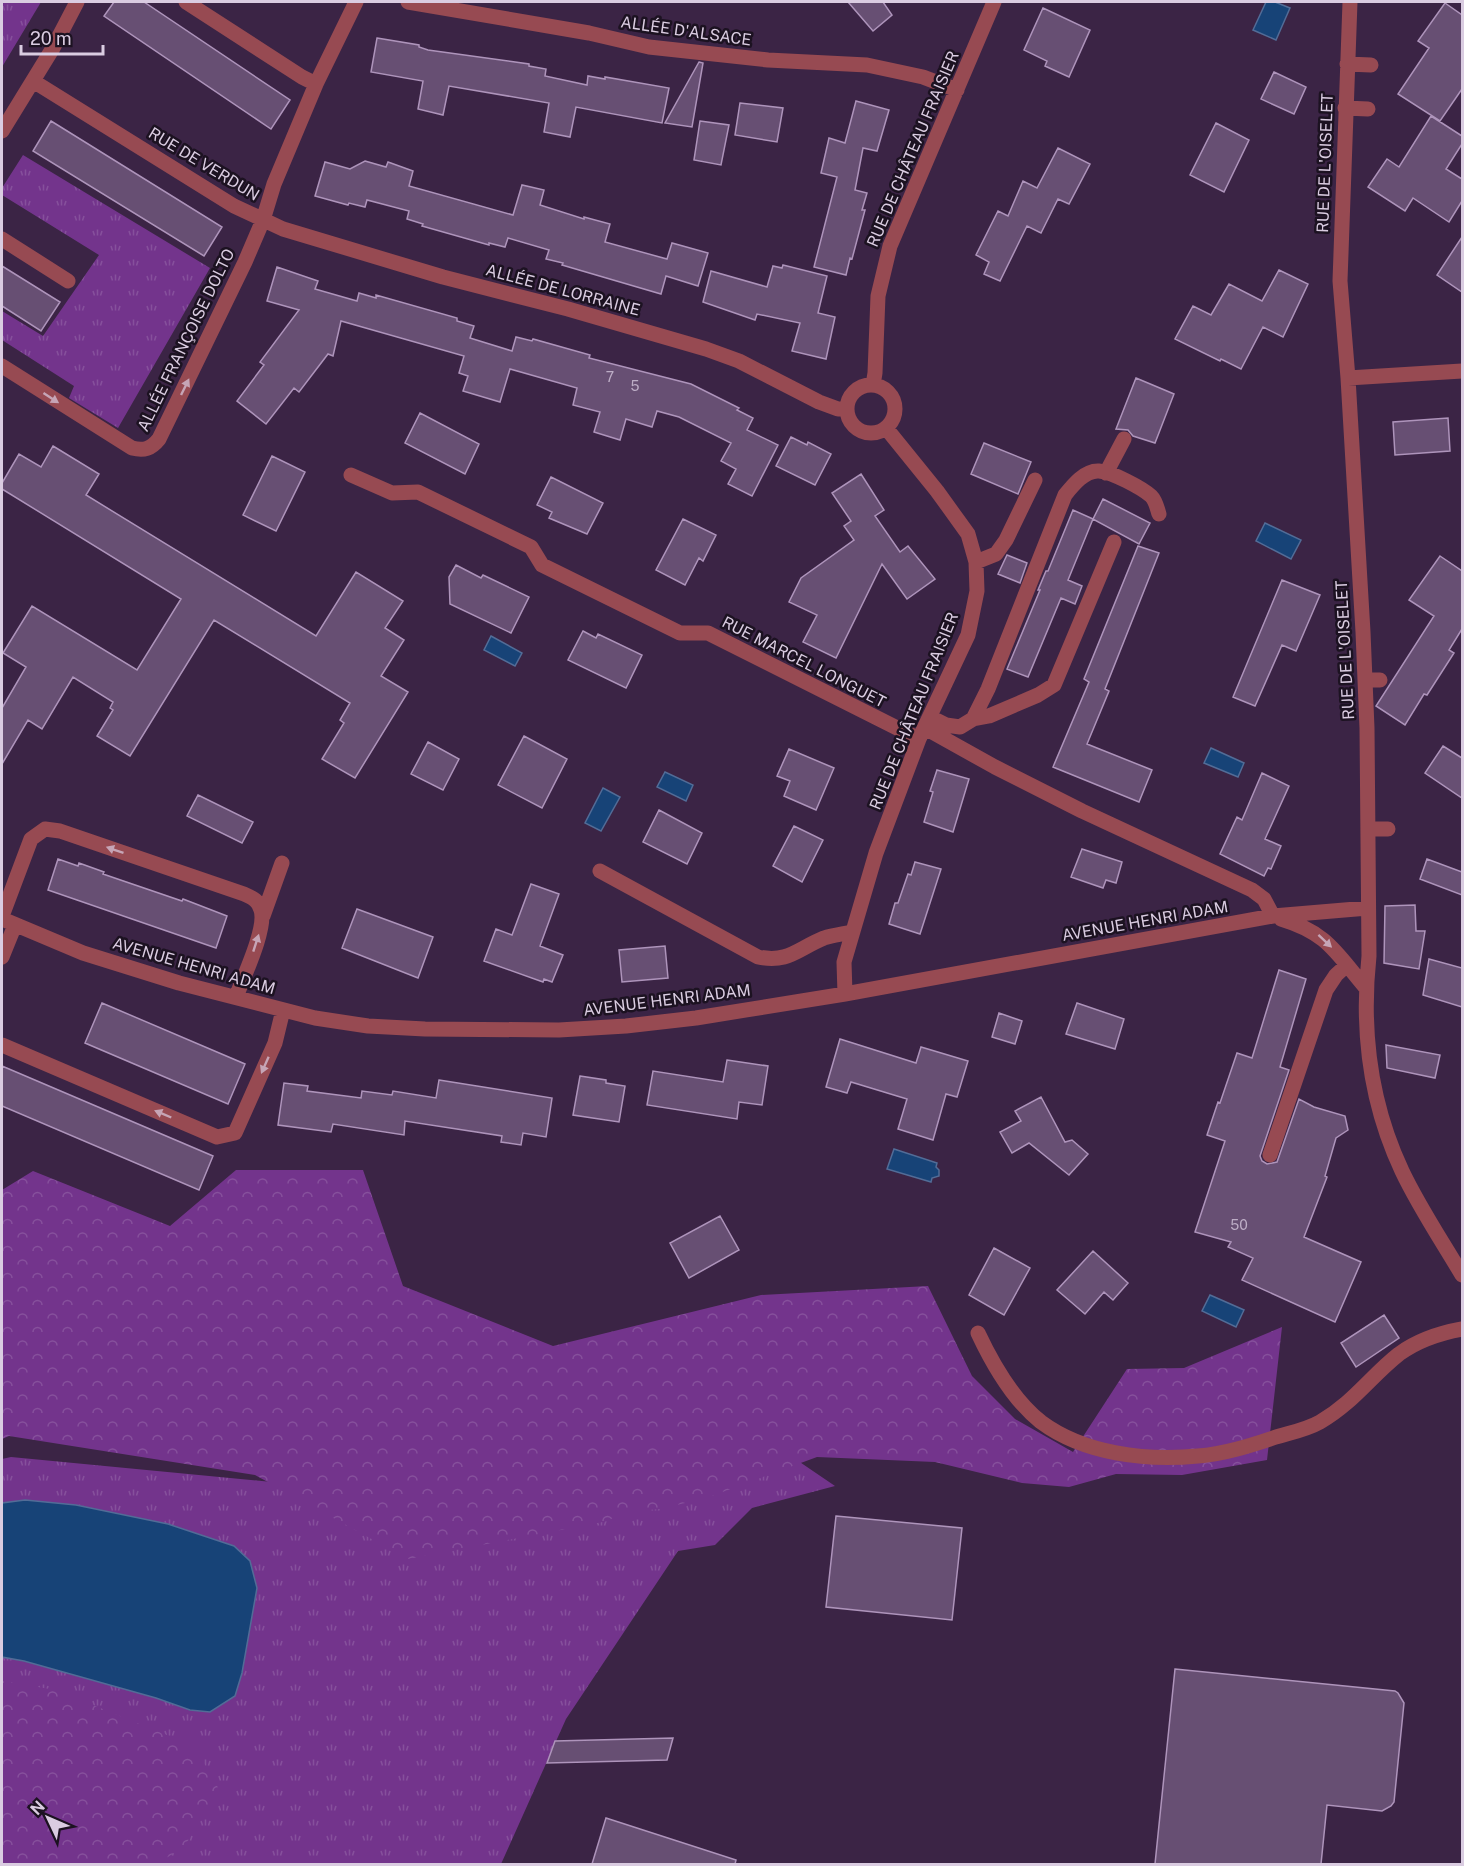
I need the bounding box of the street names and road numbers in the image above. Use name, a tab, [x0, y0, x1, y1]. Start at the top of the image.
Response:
street label: ALLÉE D'ALSACE	[619, 11, 753, 50]
street label: RUE DE CHÂTEAU FRAISIER	[862, 48, 963, 250]
street label: RUE DE L'OISELET	[1313, 92, 1337, 233]
street label: RUE DE VERDUN	[145, 123, 263, 205]
street label: ALLÉE FRANÇOISE DOLTO	[133, 245, 239, 434]
street label: ALLÉE DE LORRAINE	[484, 259, 642, 320]
street label: RUE DE L'OISELET	[1332, 579, 1358, 720]
street label: RUE DE CHÂTEAU FRAISIER	[865, 609, 962, 812]
street label: RUE MARCEL LONGUET	[719, 612, 890, 712]
street label: AVENUE HENRI ADAM	[1060, 897, 1230, 945]
street label: AVENUE HENRI ADAM	[110, 934, 278, 998]
street label: AVENUE HENRI ADAM	[582, 980, 752, 1020]

